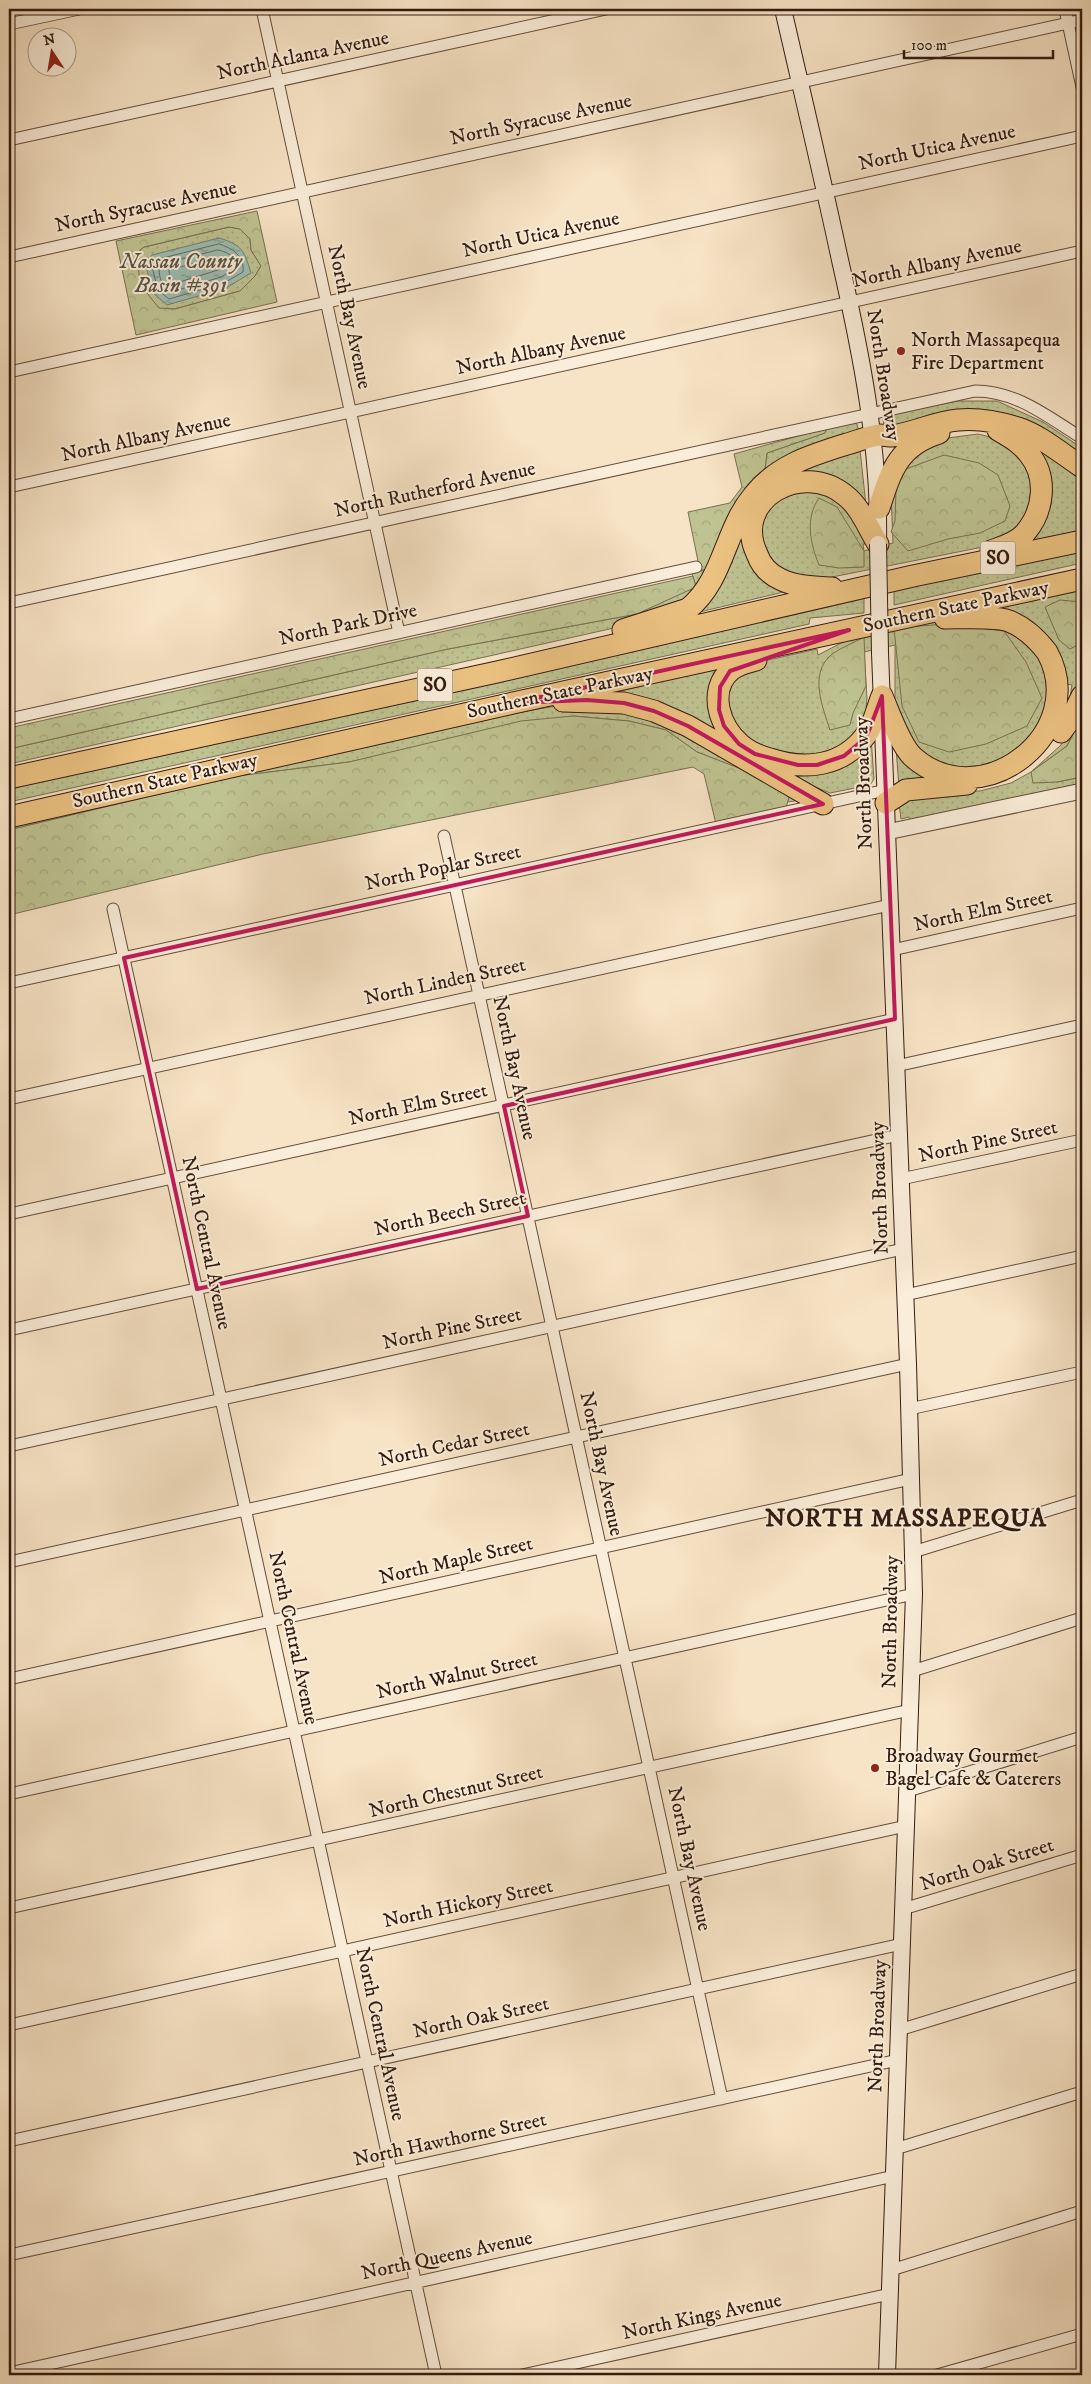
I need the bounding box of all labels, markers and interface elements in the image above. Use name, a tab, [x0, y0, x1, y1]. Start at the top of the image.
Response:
street label: North Atlanta Avenue	[215, 26, 391, 86]
north arrow	[28, 28, 78, 78]
scale bar	[904, 28, 1052, 60]
text: N	[42, 30, 57, 50]
text: 100 m	[911, 36, 947, 55]
street label: North Syracuse Avenue	[448, 89, 634, 151]
street label: North Utica Avenue	[856, 119, 1018, 177]
street label: North Syracuse Avenue	[53, 176, 239, 238]
street label: North Utica Avenue	[460, 206, 622, 264]
street label: North Albany Avenue	[850, 234, 1024, 294]
street label: North Bay Avenue	[322, 243, 376, 391]
water label: Nassau County Basin #391	[119, 249, 244, 299]
street label: North Broadway	[860, 307, 906, 443]
street label: North Albany Avenue	[454, 321, 628, 381]
place label: North Massapequa Fire Department	[911, 328, 1061, 376]
marker: North Massapequa Fire Department	[895, 345, 907, 357]
street label: North Albany Avenue	[59, 408, 233, 468]
street label: North Rutherford Avenue	[332, 456, 538, 524]
road number: SO	[980, 542, 1016, 574]
street label: Southern State Parkway	[861, 575, 1052, 639]
street label: North Park Drive	[277, 598, 419, 652]
street label: Southern State Parkway	[465, 661, 656, 725]
road number: SO	[418, 668, 452, 702]
street label: North Broadway	[849, 716, 879, 850]
street label: Southern State Parkway	[70, 747, 261, 814]
street label: North Poplar Street	[363, 839, 523, 897]
street label: North Elm Street	[911, 884, 1055, 938]
street label: North Linden Street	[362, 953, 528, 1011]
street label: North Bay Avenue	[487, 994, 541, 1142]
street label: North Elm Street	[346, 1078, 490, 1132]
street label: North Pine Street	[916, 1115, 1060, 1169]
street label: North Broadway	[865, 1121, 895, 1255]
street label: North Central Avenue	[175, 1154, 237, 1332]
street label: North Beech Street	[372, 1186, 528, 1242]
street label: North Pine Street	[380, 1302, 524, 1356]
street label: North Bay Avenue	[574, 1390, 628, 1538]
street label: North Cedar Street	[376, 1417, 532, 1473]
district label: NORTH MASSAPEQUA	[765, 1503, 1047, 1534]
street label: North Maple Street	[377, 1531, 535, 1591]
street label: North Central Avenue	[262, 1549, 324, 1727]
street label: North Broadway	[877, 1555, 905, 1689]
street label: North Walnut Street	[374, 1647, 540, 1705]
place label: Broadway Gourmet Bagel Cafe & Caterers	[885, 1744, 1061, 1792]
street label: North Chestnut Street	[367, 1760, 545, 1824]
marker: Broadway Gourmet Bagel Cafe & Caterers	[869, 1762, 881, 1774]
street label: North Bay Avenue	[662, 1785, 716, 1933]
street label: North Oak Street	[917, 1833, 1057, 1897]
street label: North Hickory Street	[381, 1874, 555, 1934]
street label: North Central Avenue	[349, 1945, 411, 2123]
street label: North Broadway	[863, 1959, 893, 2093]
street label: North Oak Street	[411, 1991, 551, 2045]
street label: North Hawthorne Street	[351, 2107, 549, 2173]
street label: North Queens Avenue	[359, 2226, 535, 2286]
street label: North Kings Avenue	[620, 2288, 784, 2346]

